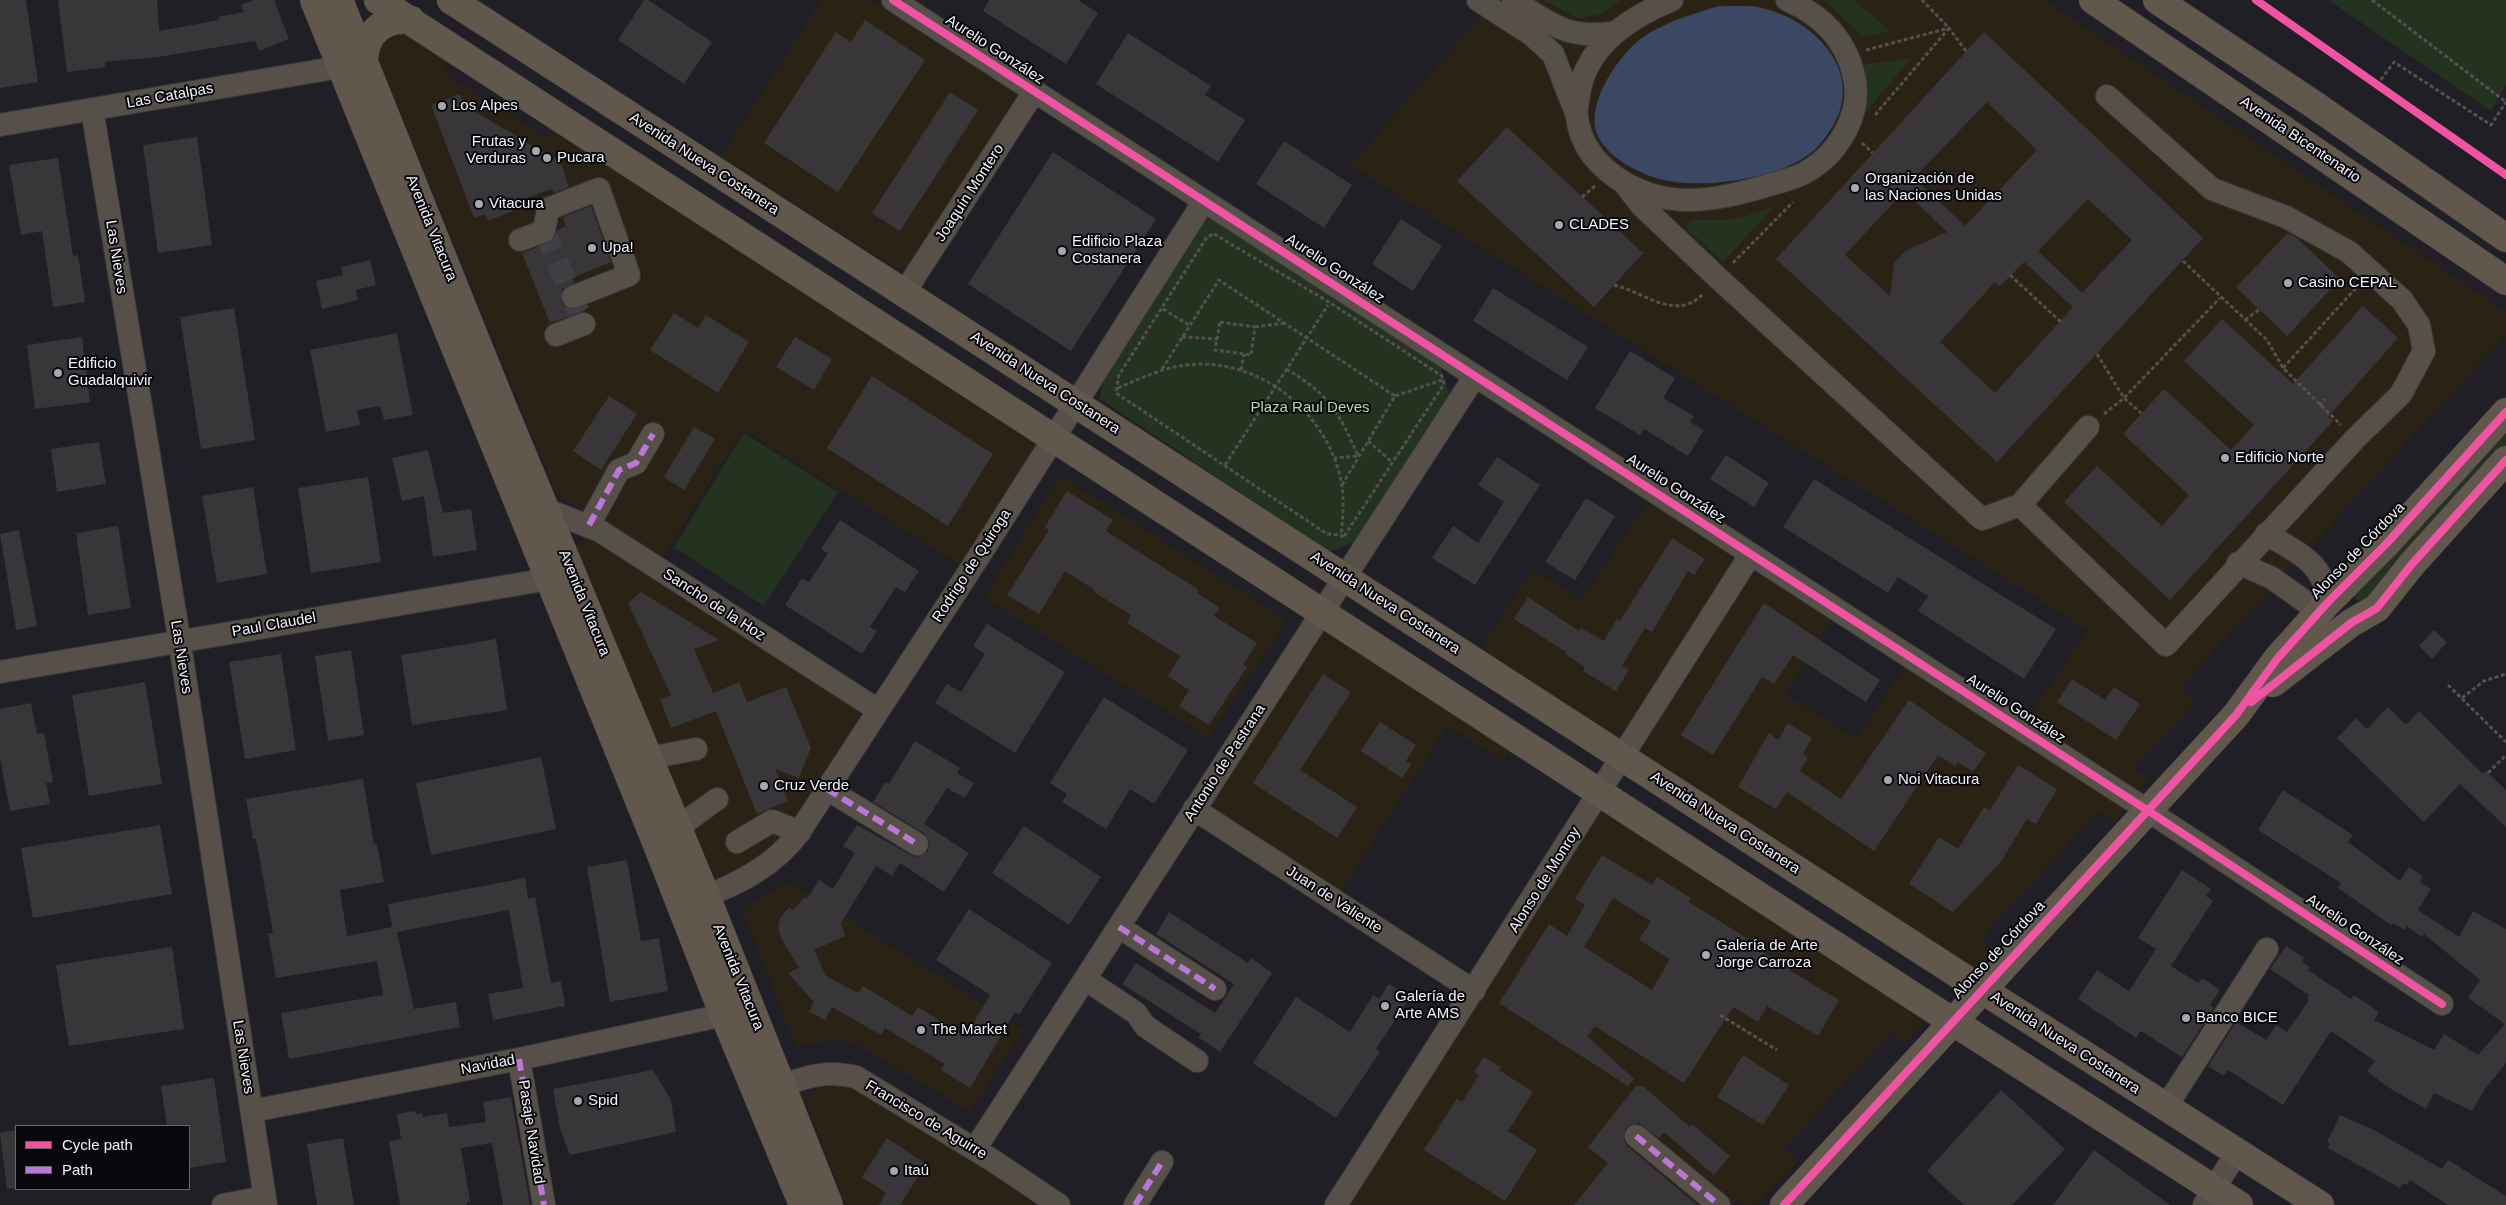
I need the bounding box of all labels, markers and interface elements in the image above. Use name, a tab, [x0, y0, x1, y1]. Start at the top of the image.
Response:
street label: Aurelio González	[942, 11, 1048, 89]
street label: Las Catalpas	[125, 80, 215, 112]
street label: Avenida Bicentenario	[2236, 93, 2364, 187]
place label: Los Alpes	[452, 97, 518, 115]
marker: Los Alpes	[436, 100, 448, 112]
street label: Avenida Nueva Costanera	[626, 109, 782, 219]
place label: Frutas y Verduras	[466, 133, 526, 168]
street label: Joaquín Montero	[932, 141, 1008, 245]
marker: Frutas y Verduras	[530, 145, 542, 157]
place label: Pucara	[557, 149, 605, 167]
marker: Pucara	[541, 152, 553, 164]
place label: Organización de las Naciones Unidas	[1865, 170, 2002, 205]
street label: Avenida Vitacura	[402, 172, 460, 284]
marker: Organización de las Naciones Unidas	[1849, 182, 1861, 194]
place label: Vitacura	[489, 195, 544, 213]
marker: Vitacura	[473, 198, 485, 210]
place label: CLADES	[1569, 216, 1629, 234]
street label: Las Nieves	[101, 219, 131, 295]
marker: CLADES	[1553, 219, 1565, 231]
street label: Aurelio González	[1282, 230, 1388, 308]
place label: Edificio Plaza Costanera	[1072, 233, 1162, 268]
place label: Upa!	[602, 239, 634, 257]
marker: Upa!	[586, 242, 598, 254]
marker: Edificio Plaza Costanera	[1056, 245, 1068, 257]
place label: Casino CEPAL	[2298, 274, 2397, 292]
marker: Casino CEPAL	[2282, 277, 2294, 289]
street label: Avenida Nueva Costanera	[967, 328, 1123, 438]
place label: Edificio Guadalquivir	[68, 355, 152, 390]
marker: Edificio Guadalquivir	[52, 367, 64, 379]
park label: Plaza Raul Deves	[1250, 399, 1370, 417]
place label: Edificio Norte	[2235, 449, 2324, 467]
street label: Aurelio González	[1623, 450, 1729, 528]
marker: Edificio Norte	[2219, 452, 2231, 464]
street label: Alonso de Córdova	[2307, 499, 2409, 603]
street label: Rodrigo de Quiroga	[929, 506, 1015, 626]
street label: Avenida Vitacura	[555, 547, 613, 659]
street label: Avenida Nueva Costanera	[1307, 548, 1463, 658]
street label: Sancho de la Hoz	[659, 565, 769, 645]
street label: Paul Claudel	[231, 609, 317, 641]
street label: Las Nieves	[166, 619, 196, 695]
street label: Aurelio González	[1963, 670, 2069, 748]
street label: Antonio de Pastrana	[1180, 701, 1270, 825]
street label: Avenida Nueva Costanera	[1647, 768, 1803, 878]
place label: Noi Vitacura	[1898, 771, 1979, 789]
marker: Noi Vitacura	[1882, 774, 1894, 786]
place label: Cruz Verde	[774, 777, 849, 795]
marker: Cruz Verde	[758, 780, 770, 792]
street label: Alonso de Monroy	[1505, 824, 1585, 936]
street label: Juan de Valiente	[1283, 862, 1385, 938]
street label: Aurelio González	[2303, 891, 2407, 969]
street label: Alonso de Córdova	[1949, 897, 2049, 1003]
street label: Avenida Vitacura	[709, 921, 767, 1033]
place label: Galería de Arte Jorge Carroza	[1716, 937, 1818, 972]
marker: Galería de Arte Jorge Carroza	[1700, 949, 1712, 961]
place label: Galería de Arte AMS	[1395, 988, 1465, 1023]
street label: Avenida Nueva Costanera	[1987, 988, 2143, 1098]
marker: Galería de Arte AMS	[1379, 1000, 1391, 1012]
place label: Banco BICE	[2196, 1009, 2278, 1027]
marker: Banco BICE	[2180, 1012, 2192, 1024]
street label: Las Nieves	[228, 1019, 258, 1095]
place label: The Market	[931, 1021, 1007, 1039]
marker: The Market	[915, 1024, 927, 1036]
street label: Navidad	[459, 1051, 517, 1079]
street label: Francisco de Aguirre	[862, 1077, 990, 1163]
street label: Pasaje Navidad	[514, 1079, 548, 1185]
place label: Spid	[588, 1092, 618, 1110]
marker: Spid	[572, 1095, 584, 1107]
legend	[15, 1125, 190, 1190]
text: Cycle path	[62, 1136, 133, 1153]
text: Path	[62, 1161, 93, 1178]
place label: Itaú	[904, 1162, 929, 1180]
marker: Itaú	[888, 1165, 900, 1177]

